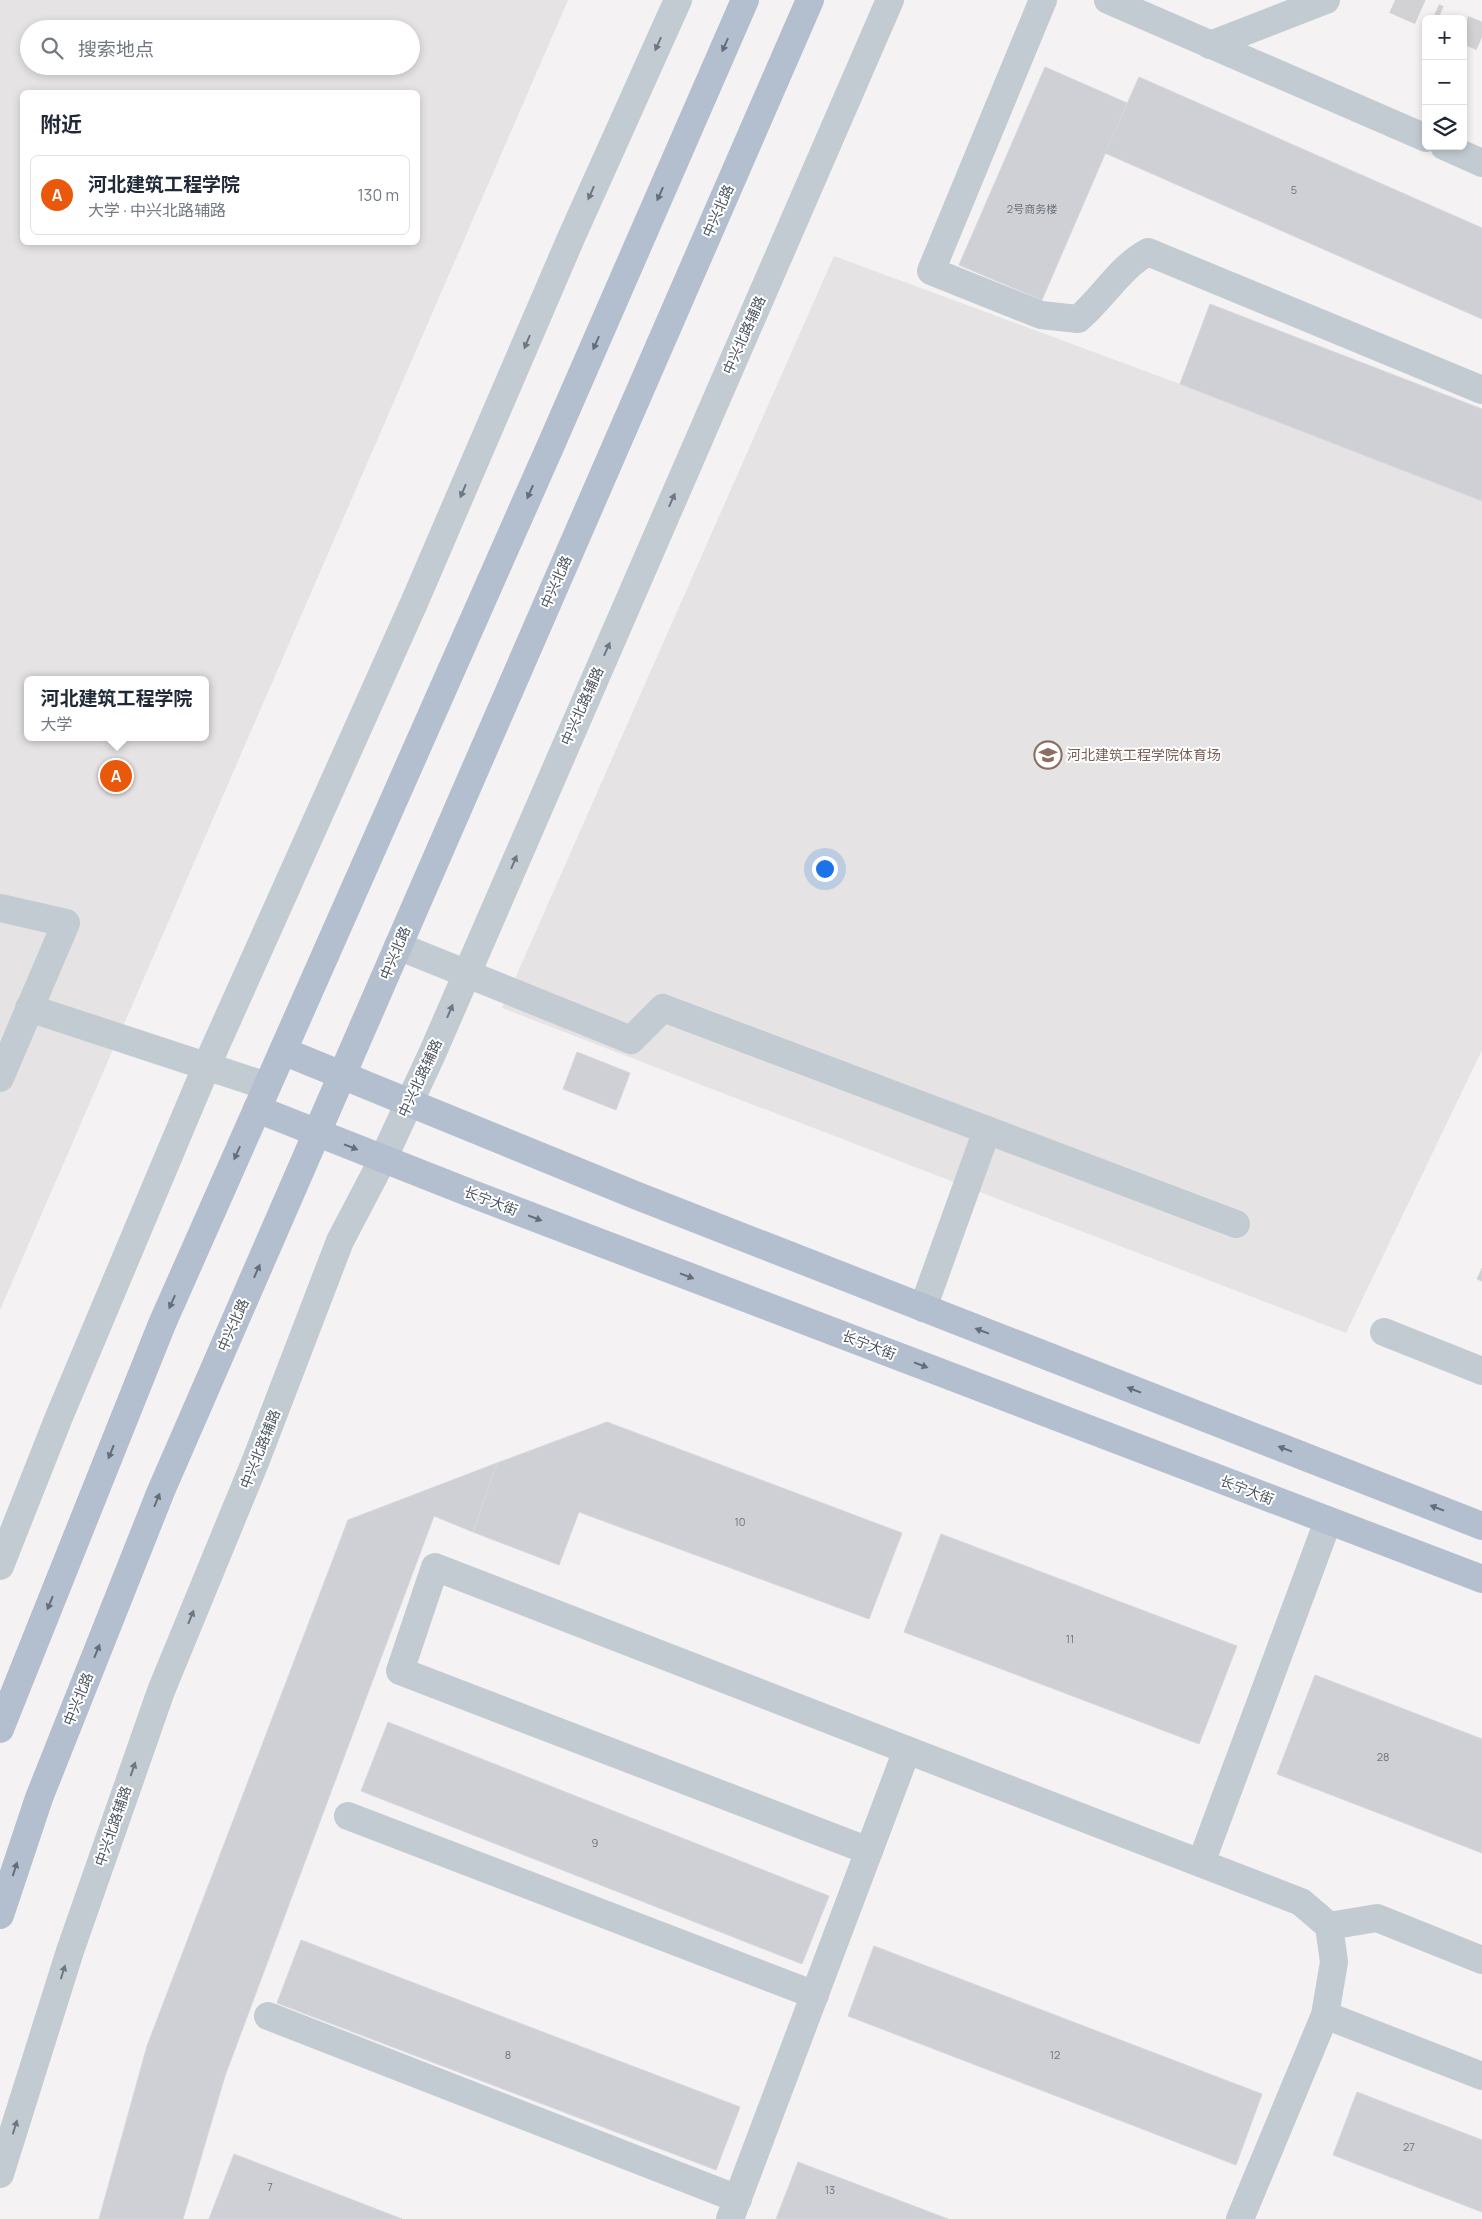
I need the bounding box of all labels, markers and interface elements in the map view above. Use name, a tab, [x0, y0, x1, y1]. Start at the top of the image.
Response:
map controls	[1422, 15, 1467, 150]
button: +	[1422, 15, 1467, 60]
search box	[20, 20, 420, 75]
icon: search	[38, 34, 66, 62]
text: 搜索地点	[78, 36, 154, 62]
one-way arrow	[653, 37, 661, 51]
one-way arrow	[721, 38, 729, 52]
button: −	[1422, 60, 1467, 105]
button: layers	[1422, 105, 1467, 150]
text: 附近	[40, 110, 82, 138]
text: 河北建筑工程学院	[88, 171, 240, 197]
street label: 中兴北路	[697, 181, 738, 240]
house number: 5	[1291, 182, 1297, 197]
text: A	[52, 184, 62, 206]
text: 130 m	[357, 184, 399, 206]
one-way arrow	[587, 186, 595, 200]
one-way arrow	[656, 187, 664, 201]
text: 大学 · 中兴北路辅路	[88, 199, 226, 221]
house number: 2号商务楼	[1007, 201, 1057, 216]
street label: 中兴北路辅路	[718, 293, 769, 377]
one-way arrow	[522, 335, 530, 349]
one-way arrow	[591, 336, 599, 350]
one-way arrow	[458, 484, 466, 498]
one-way arrow	[526, 485, 534, 499]
one-way arrow	[668, 493, 676, 507]
street label: 中兴北路	[535, 552, 576, 611]
one-way arrow	[604, 642, 612, 656]
street label: 中兴北路辅路	[556, 664, 607, 748]
popup	[24, 676, 209, 741]
text: 河北建筑工程学院	[40, 685, 193, 711]
text: 大学	[40, 713, 73, 735]
school or university icon: 河北建筑工程学院体育场	[1033, 740, 1063, 770]
place label: 河北建筑工程学院体育场	[1067, 745, 1221, 764]
pin: A	[100, 757, 132, 795]
one-way arrow	[511, 855, 519, 869]
your location	[812, 856, 838, 882]
street label: 中兴北路	[375, 923, 414, 982]
one-way arrow	[447, 1004, 455, 1018]
street label: 中兴北路辅路	[393, 1036, 446, 1120]
one-way arrow	[344, 1143, 359, 1151]
one-way arrow	[233, 1146, 241, 1160]
street label: 长宁大街	[462, 1182, 521, 1219]
one-way arrow	[528, 1214, 543, 1222]
one-way arrow	[253, 1264, 261, 1278]
one-way arrow	[680, 1272, 695, 1280]
one-way arrow	[167, 1295, 175, 1309]
street label: 中兴北路	[212, 1295, 253, 1354]
street label: 长宁大街	[840, 1326, 899, 1363]
one-way arrow	[975, 1327, 990, 1334]
one-way arrow	[914, 1361, 929, 1369]
one-way arrow	[1126, 1386, 1141, 1394]
street label: 中兴北路辅路	[235, 1406, 284, 1491]
one-way arrow	[106, 1445, 114, 1460]
one-way arrow	[1277, 1445, 1292, 1453]
street label: 长宁大街	[1218, 1471, 1277, 1508]
one-way arrow	[154, 1493, 162, 1507]
one-way arrow	[1429, 1504, 1444, 1511]
house number: 10	[734, 1514, 746, 1529]
one-way arrow	[46, 1596, 54, 1611]
one-way arrow	[187, 1609, 195, 1624]
house number: 11	[1066, 1631, 1074, 1646]
one-way arrow	[94, 1644, 102, 1658]
street label: 中兴北路	[58, 1669, 97, 1728]
house number: 28	[1377, 1749, 1389, 1764]
one-way arrow	[129, 1761, 137, 1776]
street label: 中兴北路辅路	[90, 1783, 135, 1869]
house number: 9	[592, 1835, 599, 1850]
one-way arrow	[12, 1861, 20, 1876]
one-way arrow	[60, 1964, 68, 1979]
house number: 8	[505, 2047, 511, 2062]
house number: 12	[1050, 2047, 1060, 2062]
one-way arrow	[11, 2119, 19, 2134]
house number: 27	[1403, 2139, 1415, 2154]
house number: 7	[267, 2179, 273, 2194]
house number: 13	[825, 2182, 835, 2197]

